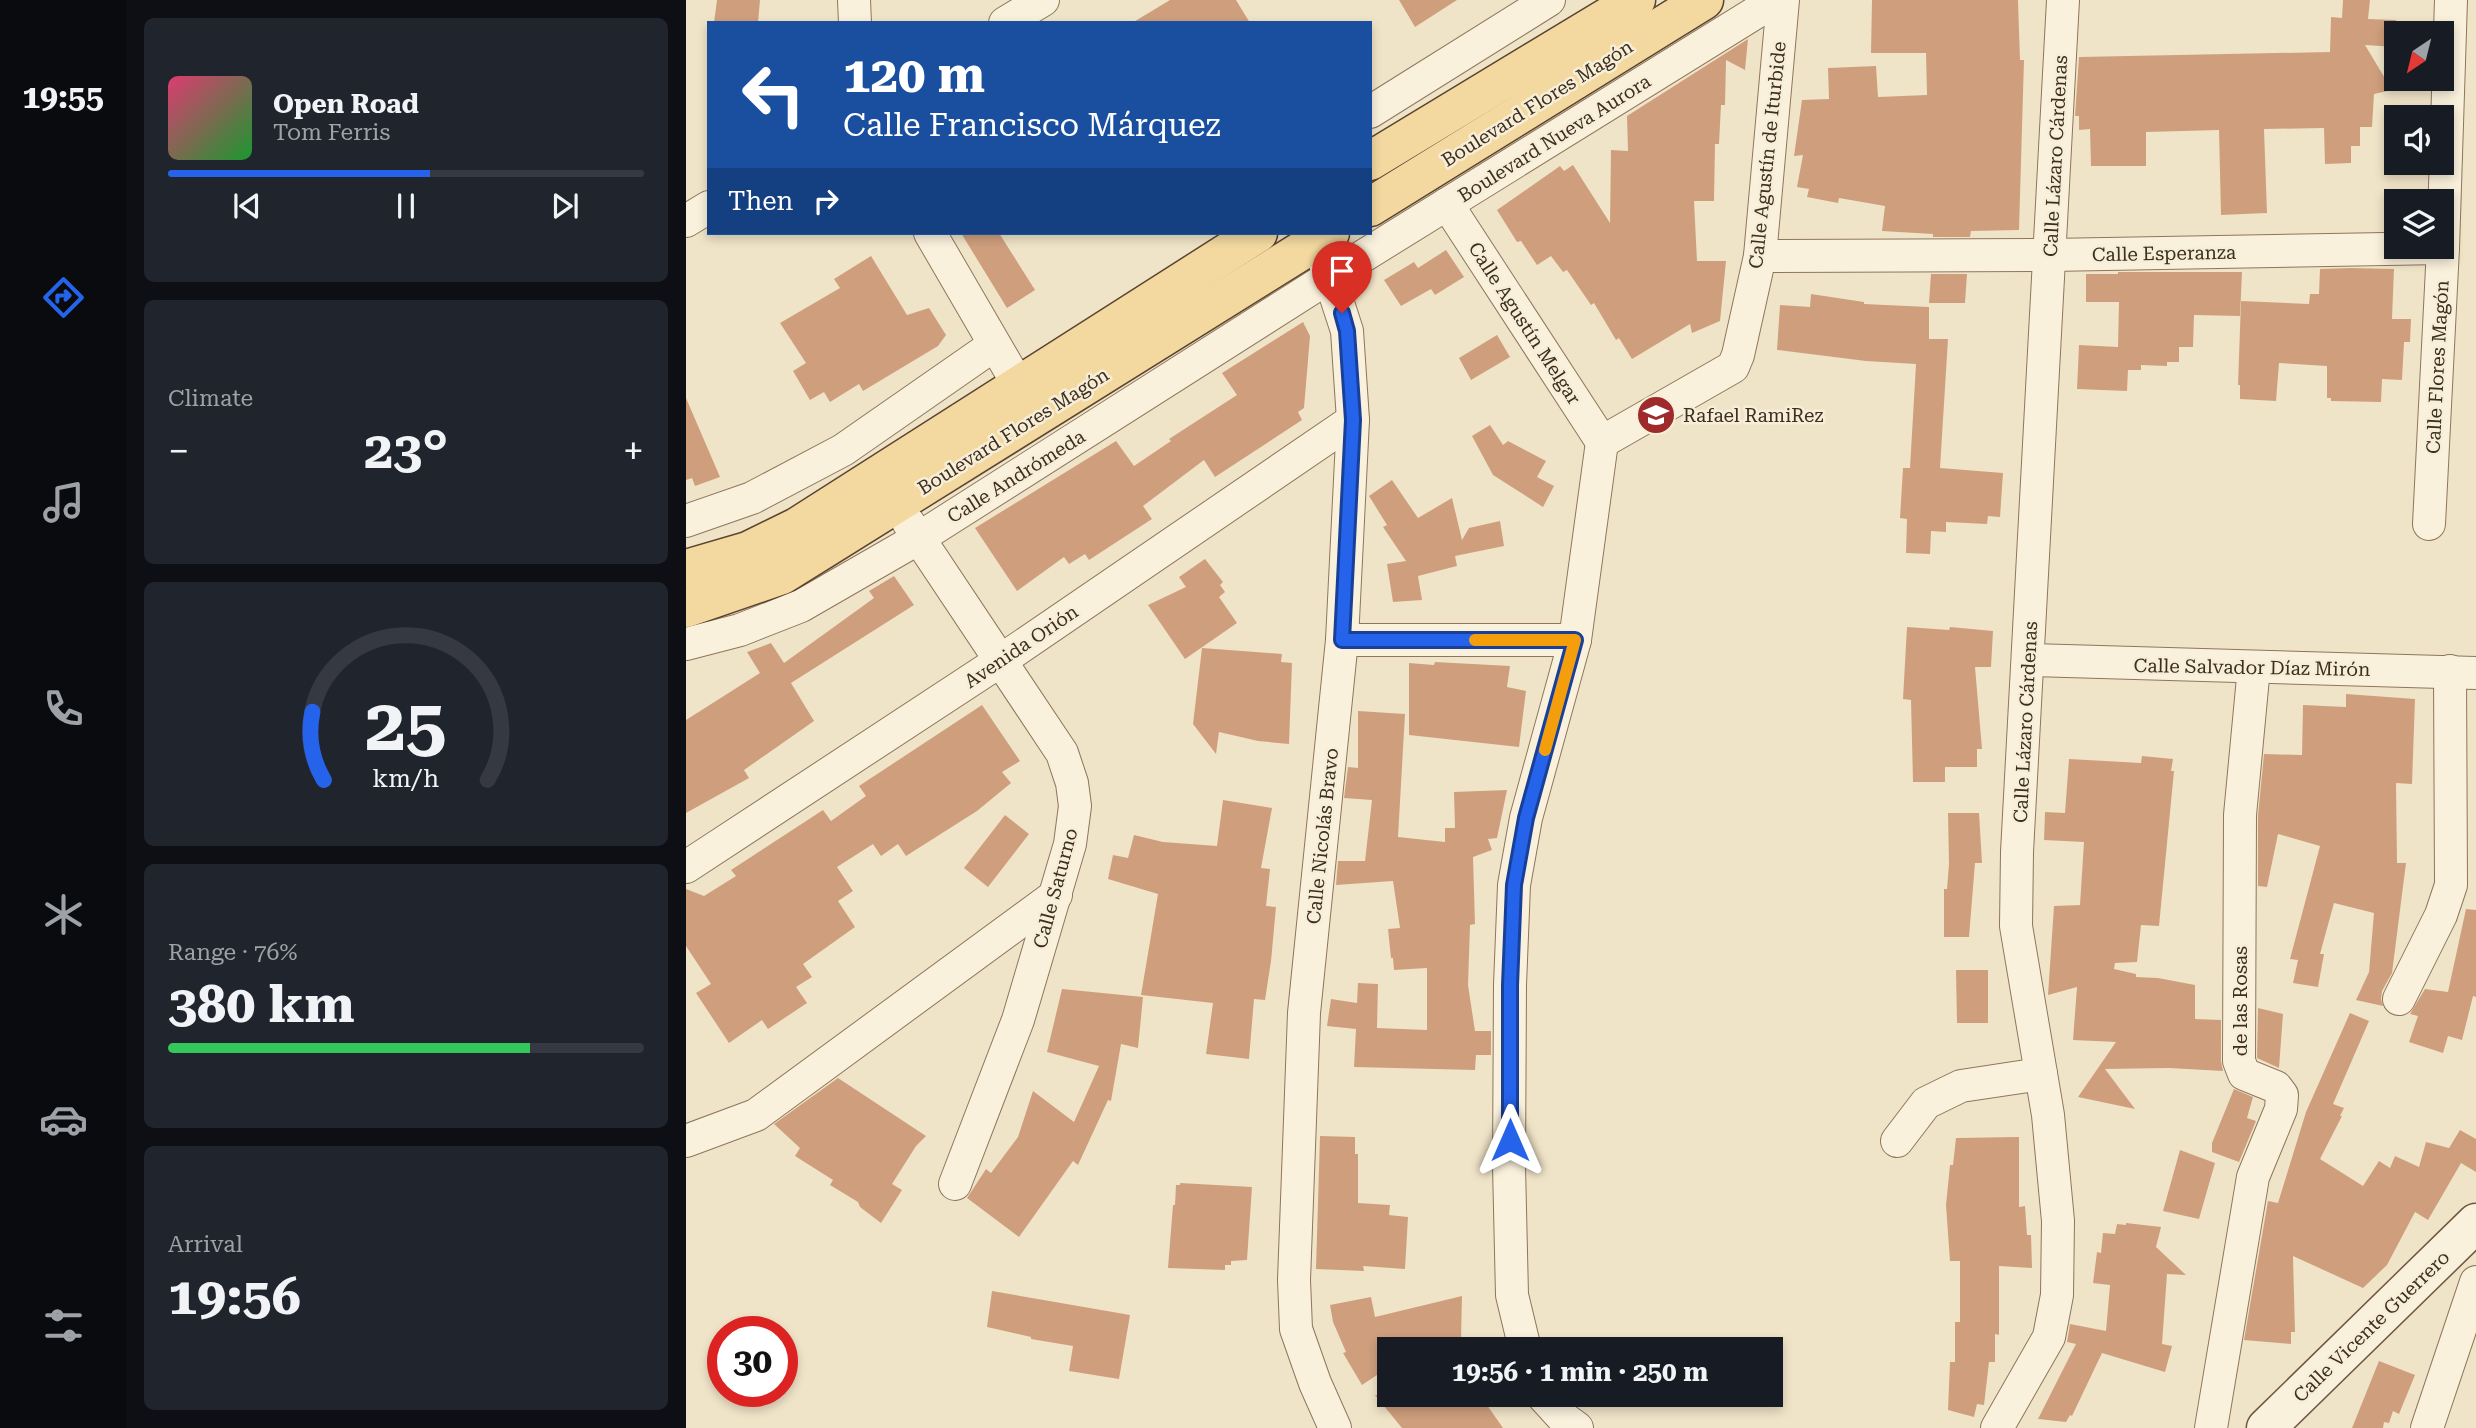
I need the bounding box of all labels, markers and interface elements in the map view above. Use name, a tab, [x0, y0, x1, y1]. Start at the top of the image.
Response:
north arrow	[2384, 21, 2454, 91]
map controls	[2384, 21, 2454, 259]
street label: Boulevard Flores Magón	[1437, 35, 1637, 172]
street label: Calle Agustín de Iturbide	[1744, 40, 1791, 270]
text: 120 m	[843, 47, 985, 104]
icon: left	[728, 49, 819, 140]
street label: Calle Lázaro Cárdenas	[2039, 54, 2072, 258]
street label: Boulevard Nueva Aurora	[1454, 69, 1655, 207]
text: 19:55	[22, 78, 104, 116]
text: Open Road	[273, 89, 419, 119]
button: sound	[2384, 105, 2454, 175]
text: Calle Francisco Márquez	[843, 106, 1220, 144]
text: Tom Ferris	[273, 119, 390, 146]
icon: right	[807, 182, 845, 220]
text: Then	[728, 186, 793, 216]
icon: previous	[228, 187, 266, 225]
icon: pause	[387, 187, 425, 225]
icon: next	[546, 187, 584, 225]
button: layers	[2384, 189, 2454, 259]
street label: Calle Agustín Melgar	[1463, 238, 1586, 409]
pin	[1312, 241, 1372, 313]
street label: Calle Esperanza	[2092, 241, 2237, 266]
icon: arrive	[1323, 252, 1361, 290]
icon: directions	[39, 273, 88, 322]
street label: Calle Flores Magón	[2421, 279, 2454, 455]
street label: Boulevard Flores Magón	[913, 363, 1113, 500]
text: Climate	[168, 385, 253, 412]
school or university icon: Rafael RamiRez	[1635, 394, 1677, 436]
place label: Rafael RamiRez	[1683, 404, 1823, 427]
text: 23°	[364, 420, 448, 481]
street label: Calle Andrómeda	[943, 424, 1090, 528]
text: −	[168, 429, 189, 473]
text: +	[623, 429, 644, 473]
icon: music	[39, 478, 88, 527]
street label: Avenida Orión	[960, 600, 1083, 693]
street label: Calle Lázaro Cárdenas	[2009, 620, 2042, 824]
street label: Calle Salvador Díaz Mirón	[2133, 654, 2371, 681]
text: 25	[365, 683, 447, 768]
icon: phone	[39, 684, 88, 733]
street label: Calle Nicolás Bravo	[1302, 747, 1343, 925]
text: km/h	[373, 764, 439, 793]
street label: Calle Saturno	[1028, 825, 1083, 951]
icon: climate	[39, 890, 88, 939]
text: Range · 76%	[168, 939, 297, 966]
street label: de las Rosas	[2229, 946, 2252, 1056]
text: 380 km	[168, 974, 355, 1035]
icon: car	[39, 1095, 88, 1144]
position arrow	[1473, 1103, 1547, 1177]
text: Arrival	[168, 1231, 243, 1258]
street label: Calle Vicente Guerrero	[2288, 1246, 2454, 1407]
text: 19:56	[168, 1266, 301, 1327]
icon: filters	[39, 1301, 88, 1350]
speed limit sign: 30	[707, 1316, 798, 1407]
text: 19:56 · 1 min · 250 m	[1452, 1357, 1708, 1387]

